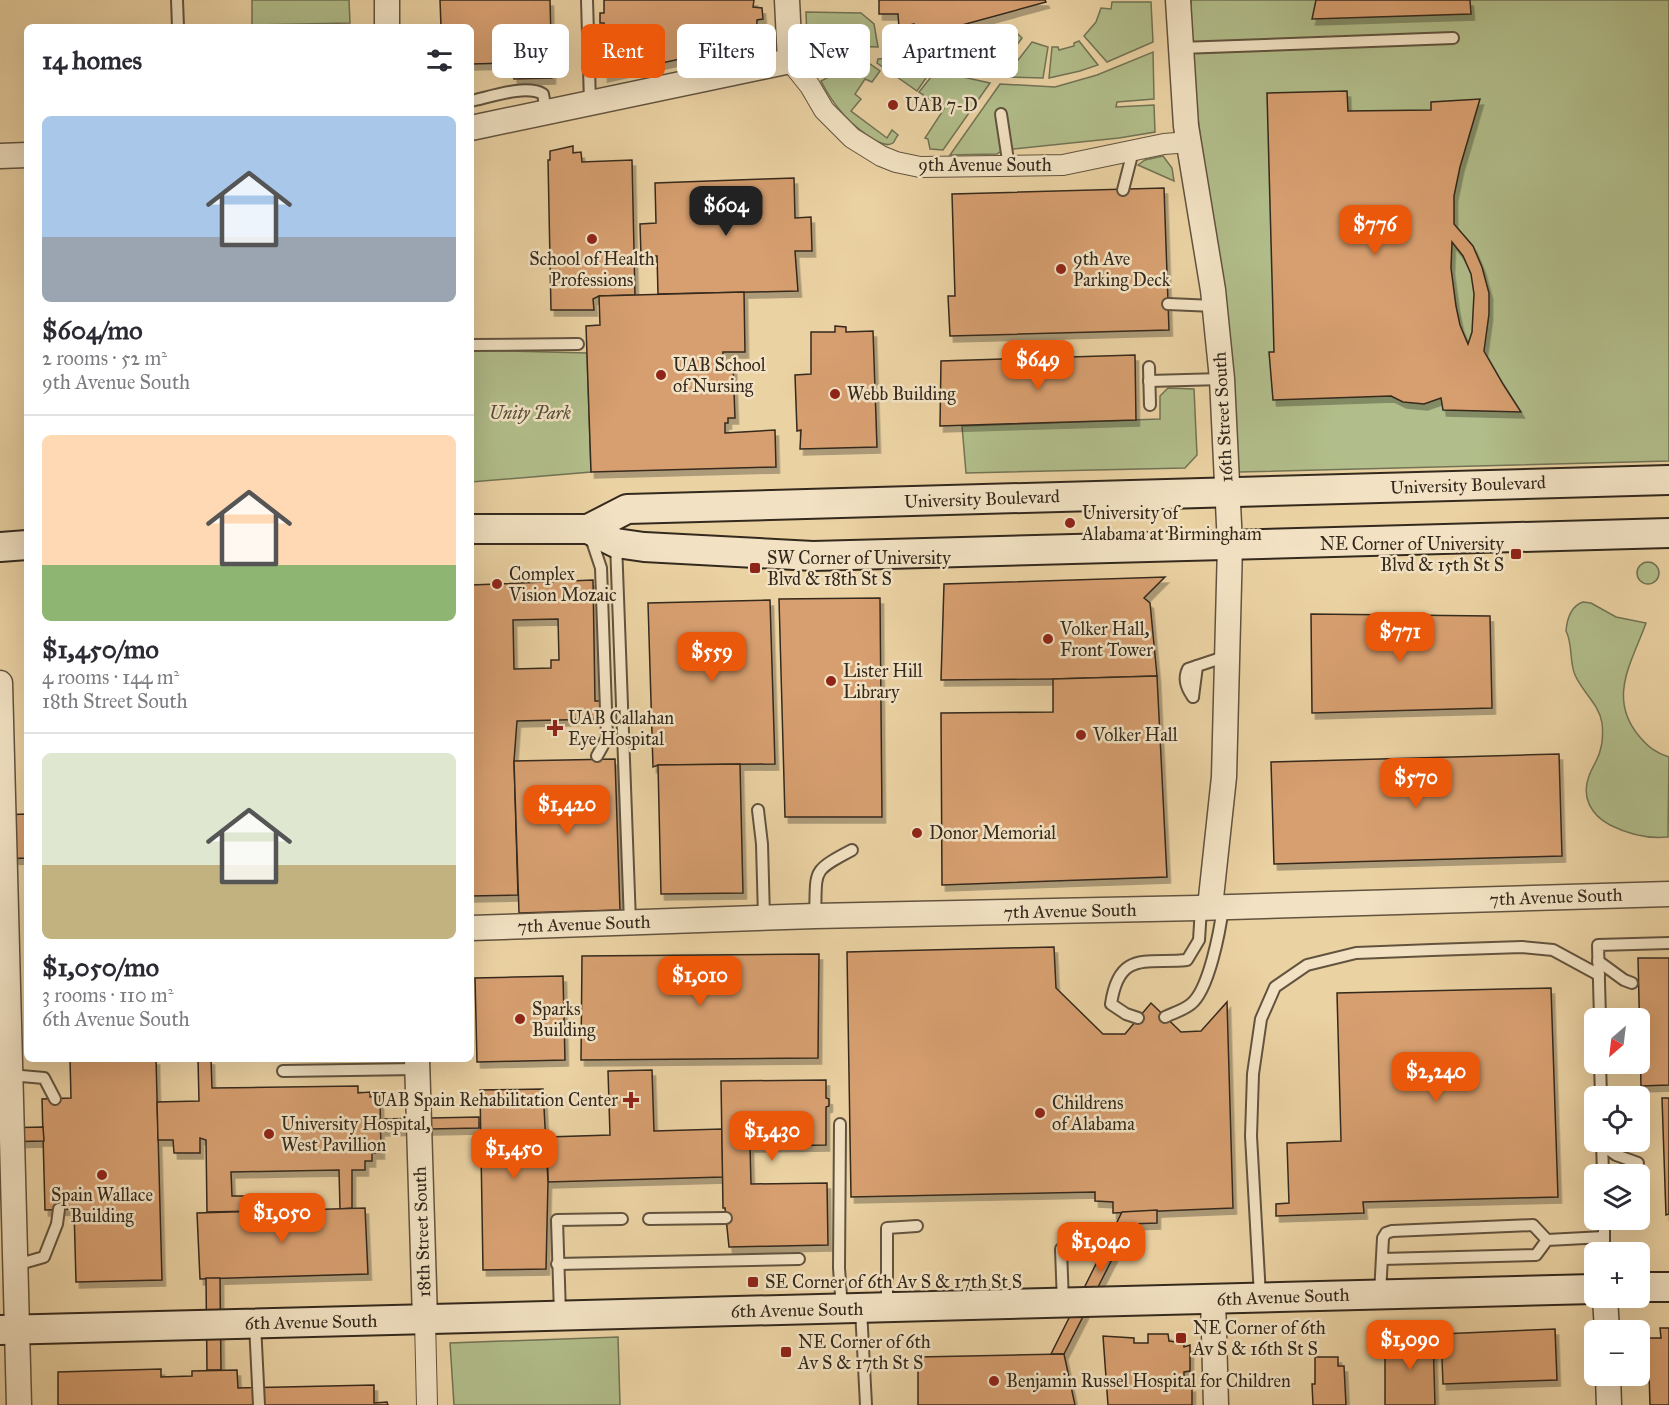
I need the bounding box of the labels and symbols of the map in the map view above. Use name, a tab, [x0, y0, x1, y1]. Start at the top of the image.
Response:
place label: UAB 7-D	[905, 94, 978, 116]
marker: UAB 7-D	[886, 98, 900, 112]
street label: 9th Avenue South	[918, 154, 1052, 176]
pin: $604	[690, 186, 762, 237]
pin: $776	[1339, 205, 1411, 256]
marker: School of Health Professions	[585, 232, 599, 246]
place label: School of Health Professions	[529, 248, 655, 291]
place label: 9th Ave Parking Deck	[1073, 248, 1171, 292]
marker: 9th Ave Parking Deck	[1054, 262, 1068, 276]
pin: $649	[1002, 340, 1074, 391]
street label: 16th Street South	[1209, 351, 1237, 483]
place label: UAB School of Nursing	[673, 354, 766, 398]
marker: UAB School of Nursing	[654, 368, 668, 382]
place label: Webb Building	[847, 383, 956, 406]
marker: Webb Building	[828, 387, 842, 401]
park label: Unity Park	[489, 402, 571, 424]
street label: University Boulevard	[1390, 471, 1546, 499]
street label: University Boulevard	[904, 485, 1060, 513]
place label: University of Alabama at Birmingham	[1081, 502, 1262, 546]
marker: University of Alabama at Birmingham	[1063, 516, 1077, 530]
place label: NE Corner of University Blvd & 15th St S	[1320, 533, 1505, 576]
place label: SW Corner of University Blvd & 18th St S	[767, 547, 951, 590]
marker: NE Corner of University Blvd & 15th St S	[1509, 547, 1523, 561]
marker: SW Corner of University Blvd & 18th St S	[748, 561, 762, 575]
place label: Complex Vision Mozaic	[508, 563, 617, 606]
marker: Complex Vision Mozaic	[490, 577, 504, 591]
pin: $771	[1364, 612, 1436, 663]
place label: Volker Hall, Front Tower	[1059, 618, 1153, 661]
pin: $559	[676, 632, 748, 683]
marker: Volker Hall, Front Tower	[1041, 632, 1055, 646]
place label: Lister Hill Library	[843, 660, 923, 703]
marker: Lister Hill Library	[824, 674, 838, 688]
place label: UAB Callahan Eye Hospital	[568, 707, 674, 750]
marker: UAB Callahan Eye Hospital	[546, 719, 564, 737]
place label: Volker Hall	[1092, 724, 1178, 746]
marker: Volker Hall	[1074, 728, 1088, 742]
pin: $570	[1380, 758, 1452, 809]
pin: $1,420	[518, 785, 616, 836]
place label: Donor Memorial	[929, 822, 1056, 844]
marker: Donor Memorial	[910, 826, 924, 840]
street label: 7th Avenue South	[1489, 884, 1623, 910]
street label: 7th Avenue South	[1003, 899, 1137, 923]
street label: 7th Avenue South	[517, 911, 651, 937]
pin: $1,010	[651, 956, 749, 1007]
place label: Sparks Building	[532, 998, 596, 1042]
north arrow	[1584, 1008, 1650, 1074]
marker: Sparks Building	[513, 1012, 527, 1026]
pin: $2,240	[1387, 1052, 1485, 1103]
place label: UAB Spain Rehabilitation Center	[372, 1089, 618, 1111]
marker: UAB Spain Rehabilitation Center	[622, 1091, 640, 1109]
place label: Childrens of Alabama	[1052, 1092, 1135, 1135]
marker: Childrens of Alabama	[1033, 1106, 1047, 1120]
pin: $1,430	[723, 1111, 821, 1162]
place label: University Hospital, West Pavillion	[281, 1113, 431, 1156]
marker: University Hospital, West Pavillion	[262, 1127, 276, 1141]
pin: $1,450	[465, 1129, 563, 1180]
street label: 18th Street South	[409, 1166, 435, 1298]
marker: Spain Wallace Building	[95, 1168, 109, 1182]
place label: Spain Wallace Building	[51, 1184, 153, 1228]
pin: $1,050	[233, 1193, 331, 1244]
pin: $1,040	[1052, 1222, 1150, 1273]
place label: SE Corner of 6th Av S & 17th St S	[765, 1271, 1022, 1293]
marker: SE Corner of 6th Av S & 17th St S	[746, 1275, 760, 1289]
street label: 6th Avenue South	[1216, 1284, 1350, 1310]
street label: 6th Avenue South	[730, 1298, 864, 1322]
street label: 6th Avenue South	[244, 1310, 378, 1334]
place label: NE Corner of 6th Av S & 16th St S	[1192, 1317, 1326, 1360]
pin: $1,090	[1361, 1320, 1459, 1371]
place label: NE Corner of 6th Av S & 17th St S	[797, 1331, 931, 1374]
marker: NE Corner of 6th Av S & 16th St S	[1174, 1331, 1188, 1345]
marker: NE Corner of 6th Av S & 17th St S	[779, 1345, 793, 1359]
place label: Benjamin Russel Hospital for Children	[1006, 1370, 1291, 1392]
marker: Benjamin Russel Hospital for Children	[987, 1374, 1001, 1388]

